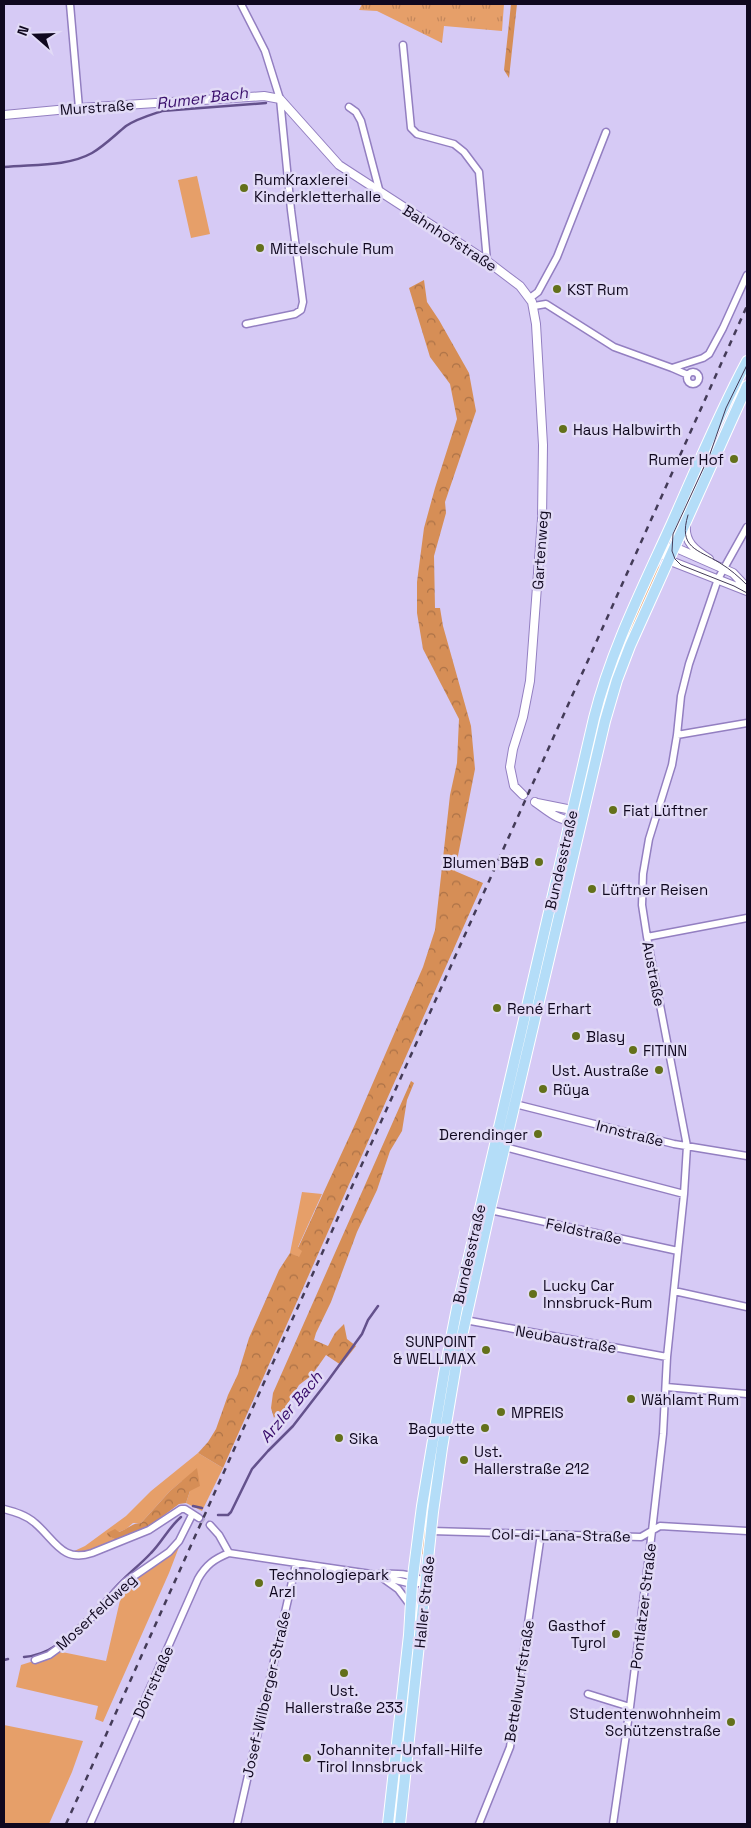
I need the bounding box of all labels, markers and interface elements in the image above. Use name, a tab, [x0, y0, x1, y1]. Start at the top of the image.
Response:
north arrow	[10, 10, 60, 60]
text: N	[13, 23, 33, 38]
water label: Rumer Bach	[155, 82, 250, 114]
street label: Murstraße	[59, 95, 135, 119]
place label: RumKraxlerei Kinderkletterhalle	[254, 170, 381, 206]
marker: RumKraxlerei Kinderkletterhalle	[238, 182, 250, 194]
street label: Bahnhofstraße	[399, 200, 501, 276]
place label: Mittelschule Rum	[270, 239, 394, 258]
marker: Mittelschule Rum	[254, 242, 266, 254]
place label: KST Rum	[567, 280, 629, 299]
marker: KST Rum	[551, 283, 563, 295]
place label: Haus Halbwirth	[573, 420, 681, 439]
marker: Haus Halbwirth	[557, 423, 569, 435]
place label: Rumer Hof	[649, 450, 724, 469]
marker: Rumer Hof	[728, 453, 740, 465]
street label: Gartenweg	[528, 510, 552, 590]
place label: Fiat Lüftner	[623, 801, 708, 820]
marker: Fiat Lüftner	[607, 804, 619, 816]
street label: Bundesstraße	[540, 808, 582, 912]
place label: Blumen B&B	[443, 853, 529, 872]
marker: Blumen B&B	[533, 856, 545, 868]
place label: Lüftner Reisen	[602, 880, 708, 899]
marker: Lüftner Reisen	[586, 883, 598, 895]
street label: Austraße	[638, 940, 670, 1008]
place label: René Erhart	[507, 999, 592, 1018]
marker: René Erhart	[491, 1002, 503, 1014]
place label: Blasy	[586, 1027, 625, 1046]
marker: Blasy	[570, 1030, 582, 1042]
place label: FITINN	[643, 1041, 687, 1060]
marker: FITINN	[627, 1044, 639, 1056]
place label: Ust. Austraße	[552, 1061, 649, 1080]
marker: Ust. Austraße	[653, 1064, 665, 1076]
place label: Rüya	[553, 1080, 590, 1099]
marker: Rüya	[537, 1083, 549, 1095]
street label: Innstraße	[594, 1115, 666, 1151]
place label: Derendinger	[439, 1125, 528, 1144]
marker: Derendinger	[532, 1128, 544, 1140]
street label: Bundesstraße	[448, 1202, 490, 1306]
street label: Feldstraße	[544, 1214, 624, 1248]
place label: Lucky Car Innsbruck-Rum	[543, 1276, 652, 1312]
marker: Lucky Car Innsbruck-Rum	[527, 1288, 539, 1300]
street label: Neubaustraße	[514, 1321, 618, 1357]
place label: SUNPOINT & WELLMAX	[393, 1332, 476, 1368]
marker: SUNPOINT & WELLMAX	[480, 1344, 492, 1356]
water label: Arzler Bach	[255, 1366, 328, 1447]
place label: Wählamt Rum	[641, 1390, 739, 1409]
marker: Wählamt Rum	[625, 1393, 637, 1405]
place label: MPREIS	[511, 1403, 564, 1422]
marker: MPREIS	[495, 1406, 507, 1418]
place label: Baguette	[408, 1419, 475, 1438]
marker: Baguette	[479, 1422, 491, 1434]
place label: Sika	[349, 1429, 379, 1448]
marker: Sika	[333, 1432, 345, 1444]
place label: Ust. Hallerstraße 212	[474, 1442, 589, 1478]
marker: Ust. Hallerstraße 212	[458, 1454, 470, 1466]
street label: Col-di-Lana-Straße	[491, 1524, 631, 1546]
street label: Pontlatzer Straße	[626, 1542, 660, 1670]
street label: Haller Straße	[410, 1555, 438, 1649]
place label: Technologiepark Arzl	[269, 1565, 389, 1601]
street label: Moserfeldweg	[52, 1570, 140, 1654]
marker: Technologiepark Arzl	[253, 1577, 265, 1589]
street label: Josef-Wilberger-Straße	[238, 1609, 294, 1779]
place label: Gasthof Tyrol	[548, 1616, 606, 1652]
street label: Bettelwurfstraße	[500, 1618, 538, 1743]
marker: Gasthof Tyrol	[610, 1628, 622, 1640]
street label: Dörrstraße	[129, 1643, 177, 1721]
marker: Ust. Hallerstraße 233	[338, 1667, 350, 1679]
place label: Ust. Hallerstraße 233	[285, 1681, 403, 1717]
place label: Studentenwohnheim Schützenstraße	[569, 1704, 721, 1740]
marker: Studentenwohnheim Schützenstraße	[725, 1716, 737, 1728]
place label: Johanniter-Unfall-Hilfe Tirol Innsbruck	[317, 1740, 483, 1776]
marker: Johanniter-Unfall-Hilfe Tirol Innsbruck	[301, 1752, 313, 1764]

